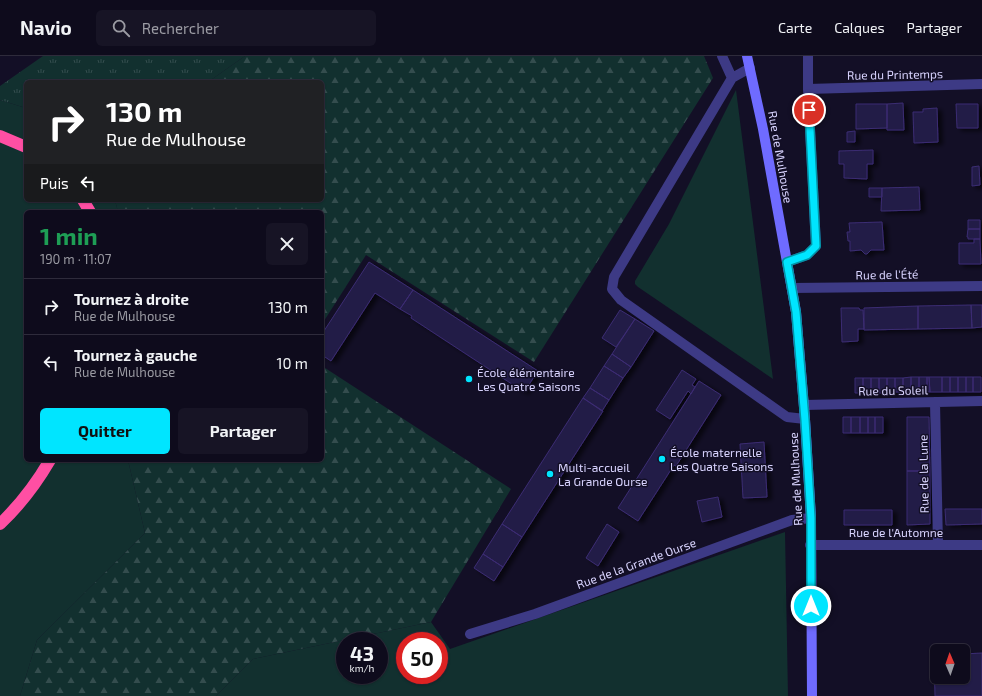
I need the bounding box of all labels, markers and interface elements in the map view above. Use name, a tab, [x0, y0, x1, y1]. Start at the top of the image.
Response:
search box	[96, 10, 376, 46]
text: Navio	[20, 16, 72, 39]
icon: search	[110, 17, 132, 39]
text: Rechercher	[142, 19, 219, 37]
text: Carte	[778, 19, 812, 36]
text: Calques	[834, 19, 885, 36]
text: Partager	[907, 19, 962, 36]
street label: Rue du Printemps	[847, 66, 943, 82]
pin	[792, 93, 826, 127]
text: 130 m	[106, 94, 182, 128]
icon: right	[40, 96, 92, 148]
icon: arrive	[798, 99, 820, 121]
street label: Rue de Mulhouse	[766, 110, 796, 204]
text: Rue de Mulhouse	[106, 128, 246, 150]
icon: left	[77, 172, 99, 194]
text: Puis	[40, 174, 69, 192]
text: 1 min	[40, 221, 98, 250]
button: close	[266, 223, 308, 265]
text: 190 m · 11:07	[40, 251, 112, 267]
street label: Rue de l'Été	[855, 266, 919, 282]
text: Tournez à droite	[74, 290, 189, 308]
icon: right	[40, 296, 62, 318]
text: 130 m	[268, 298, 308, 316]
text: Rue de Mulhouse	[74, 308, 175, 324]
text: Tournez à gauche	[74, 346, 197, 364]
icon: left	[40, 352, 62, 374]
text: 10 m	[276, 354, 308, 372]
text: Rue de Mulhouse	[74, 364, 175, 380]
place label: École élémentaire Les Quatre Saisons	[477, 365, 580, 394]
marker: École élémentaire Les Quatre Saisons	[464, 374, 474, 384]
street label: Rue du Soleil	[858, 382, 928, 398]
button: Quitter	[40, 408, 170, 454]
button: Partager	[178, 408, 308, 454]
street label: Rue de Mulhouse	[786, 432, 804, 526]
street label: Rue de la Lune	[915, 435, 931, 513]
place label: École maternelle Les Quatre Saisons	[670, 445, 773, 474]
marker: École maternelle Les Quatre Saisons	[657, 454, 667, 464]
place label: Multi-accueil La Grande Ourse	[558, 460, 648, 488]
marker: Multi-accueil La Grande Ourse	[545, 469, 555, 479]
street label: Rue de l'Automne	[849, 525, 943, 539]
street label: Rue de la Grande Ourse	[574, 535, 698, 591]
position arrow	[790, 585, 832, 627]
speed limit sign: 50	[396, 632, 448, 684]
text: 43	[350, 641, 374, 665]
north arrow	[930, 644, 970, 684]
map controls	[930, 644, 970, 684]
text: km/h	[350, 662, 374, 674]

